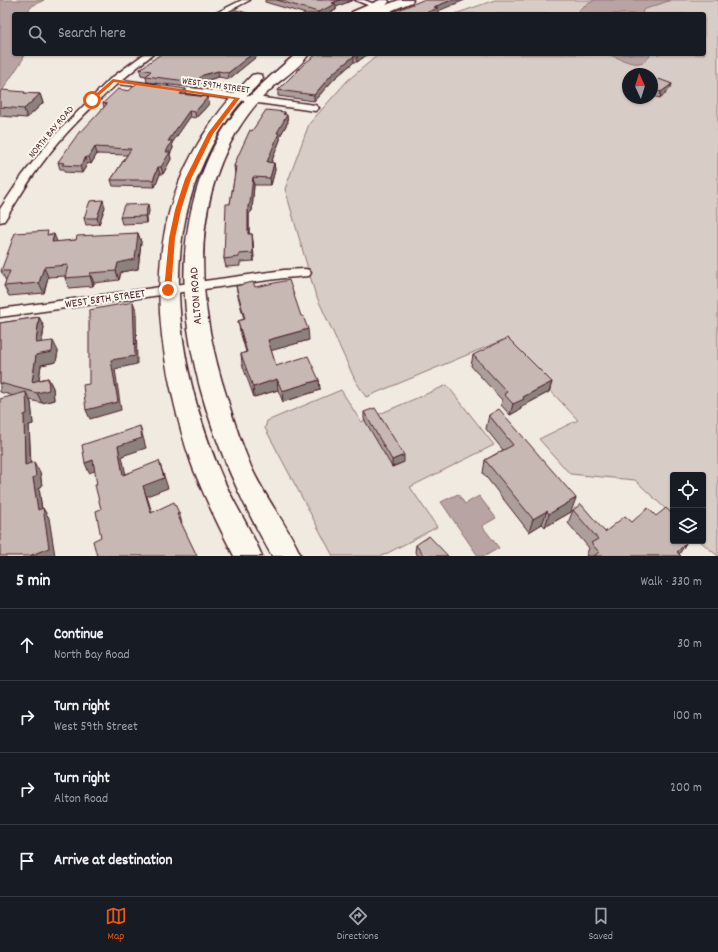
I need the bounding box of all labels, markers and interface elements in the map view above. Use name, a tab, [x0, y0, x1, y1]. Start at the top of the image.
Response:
search box	[12, 12, 706, 56]
icon: search	[26, 23, 48, 45]
text: Search here	[58, 23, 126, 45]
north arrow	[622, 68, 658, 104]
street label: WEST 59TH STREET	[181, 74, 250, 98]
route start	[83, 91, 101, 109]
street label: NORTH BAY ROAD	[25, 103, 78, 161]
street label: ALTON ROAD	[186, 267, 207, 325]
route end	[159, 281, 177, 299]
street label: WEST 58TH STREET	[64, 285, 147, 314]
map controls	[670, 472, 706, 544]
button: locate	[670, 472, 706, 508]
button: layers	[670, 508, 706, 544]
text: 5 min	[16, 570, 50, 594]
text: Walk · 330 m	[641, 573, 702, 592]
text: Continue	[54, 624, 103, 646]
icon: ahead	[16, 634, 38, 656]
text: 30 m	[677, 635, 702, 654]
text: North Bay Road	[54, 646, 130, 665]
text: Turn right	[54, 696, 110, 718]
icon: right	[16, 706, 38, 728]
text: 100 m	[673, 707, 702, 726]
text: West 59th Street	[54, 718, 138, 737]
text: Turn right	[54, 768, 110, 790]
icon: right	[16, 778, 38, 800]
text: 200 m	[670, 779, 702, 798]
text: Alton Road	[54, 790, 108, 809]
icon: arrive	[16, 850, 38, 872]
text: Arrive at destination	[54, 850, 172, 872]
tab: Map	[105, 905, 127, 945]
tab: Directions	[337, 905, 379, 945]
tab: Saved	[588, 905, 613, 945]

